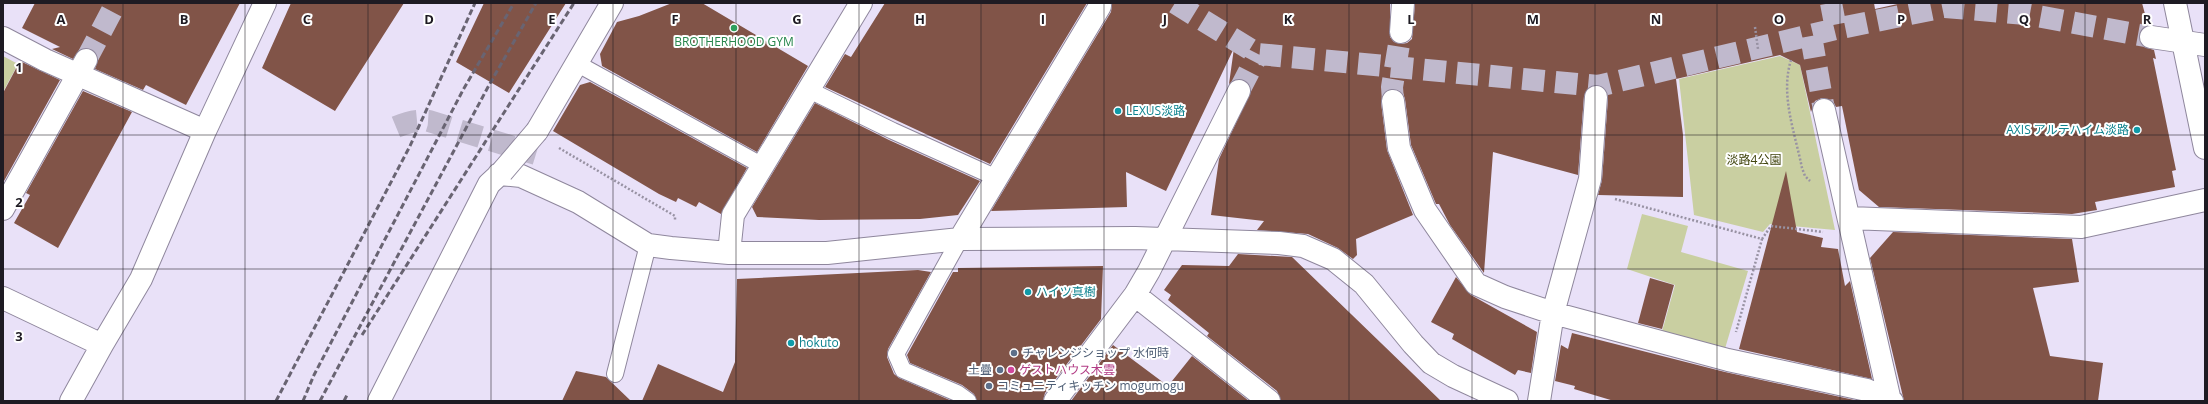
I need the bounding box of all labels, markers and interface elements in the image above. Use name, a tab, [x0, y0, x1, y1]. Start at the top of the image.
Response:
text: A	[57, 10, 66, 28]
text: B	[180, 10, 189, 28]
text: C	[303, 10, 311, 28]
text: D	[424, 10, 434, 28]
text: E	[548, 10, 556, 28]
text: F	[671, 10, 679, 28]
text: G	[792, 10, 802, 28]
text: H	[915, 10, 925, 28]
text: I	[1041, 10, 1045, 28]
text: J	[1162, 10, 1167, 28]
text: K	[1284, 10, 1293, 28]
text: L	[1407, 10, 1415, 28]
text: M	[1527, 10, 1539, 28]
text: N	[1651, 10, 1661, 28]
text: O	[1774, 10, 1784, 28]
text: P	[1897, 10, 1905, 28]
text: Q	[2019, 10, 2029, 28]
text: R	[2143, 10, 2152, 28]
marker: BROTHERHOOD GYM	[729, 23, 739, 33]
place label: BROTHERHOOD GYM	[674, 33, 794, 50]
text: 1	[15, 58, 23, 76]
place label: LEXUS淡路	[1126, 102, 1185, 119]
marker: LEXUS淡路	[1113, 106, 1123, 116]
place label: AXIS アルテハイム淡路	[2006, 121, 2129, 138]
marker: AXIS アルテハイム淡路	[2132, 125, 2142, 135]
park label: 淡路4公園	[1727, 151, 1781, 168]
text: 2	[15, 193, 23, 211]
place label: ハイツ真樹	[1036, 283, 1096, 300]
marker: ハイツ真樹	[1023, 287, 1033, 297]
text: 3	[15, 327, 23, 345]
place label: hokuto	[799, 334, 839, 351]
marker: hokuto	[786, 338, 796, 348]
place label: チャレンジショップ 水何時	[1022, 344, 1169, 361]
marker: チャレンジショップ 水何時	[1009, 348, 1019, 358]
place label: 土疊	[968, 361, 992, 378]
place label: ゲストハウス木雲	[1019, 361, 1115, 378]
marker: 土疊	[995, 365, 1005, 375]
marker: ゲストハウス木雲	[1006, 365, 1016, 375]
place label: コミュニティキッチン mogumogu	[997, 377, 1184, 394]
marker: コミュニティキッチン mogumogu	[984, 381, 994, 391]

